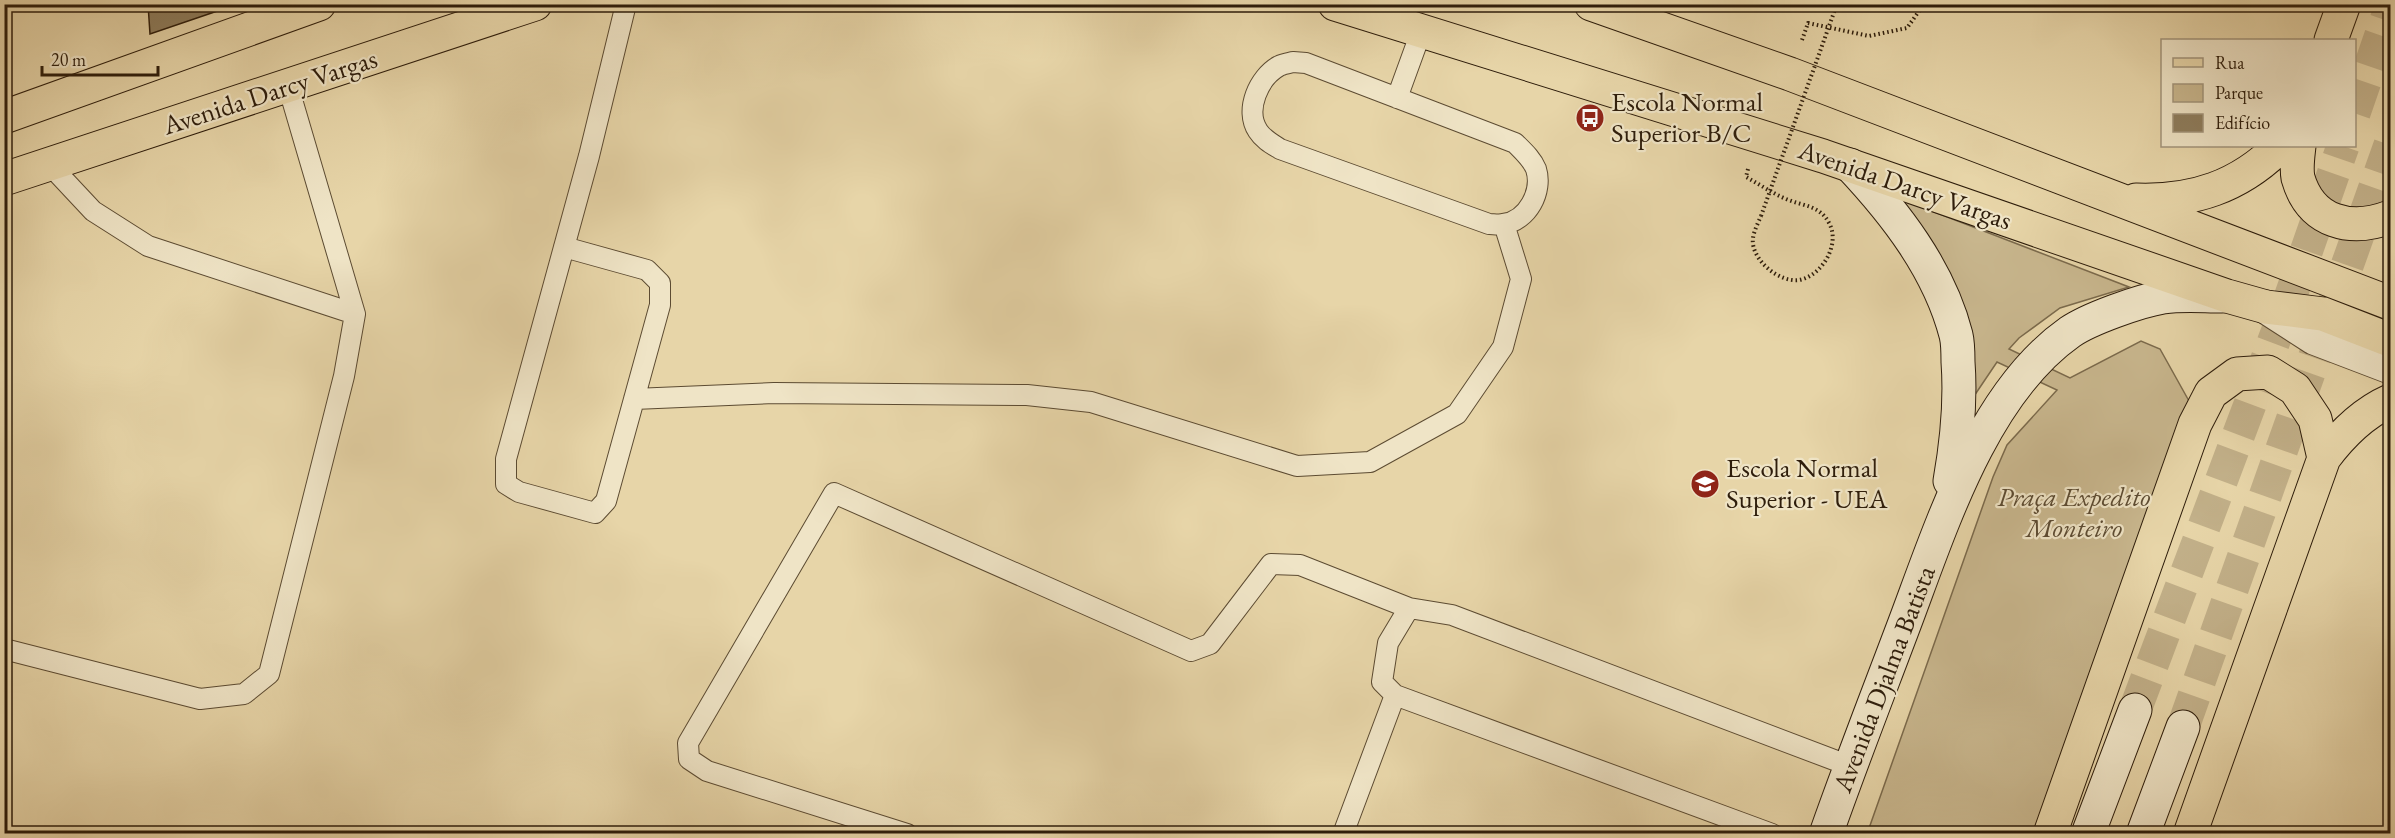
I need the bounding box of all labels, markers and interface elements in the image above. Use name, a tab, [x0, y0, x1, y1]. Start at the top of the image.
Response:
scale bar	[42, 39, 158, 77]
legend	[2161, 39, 2356, 147]
street label: Avenida Darcy Vargas	[157, 40, 382, 143]
text: 20 m	[51, 48, 86, 71]
text: Rua	[2215, 51, 2245, 74]
text: Parque	[2215, 81, 2263, 104]
place label: Escola Normal Superior B/C	[1611, 84, 1763, 150]
bus stop icon: Escola Normal Superior B/C	[1574, 102, 1606, 134]
text: Edifício	[2215, 111, 2270, 134]
street label: Avenida Darcy Vargas	[1793, 131, 2017, 237]
place label: Escola Normal Superior - UEA	[1726, 450, 1888, 516]
school or university icon: Escola Normal Superior - UEA	[1689, 468, 1721, 500]
park label: Praça Expedito Monteiro	[1997, 479, 2151, 545]
street label: Avenida Djalma Batista	[1824, 560, 1943, 798]

